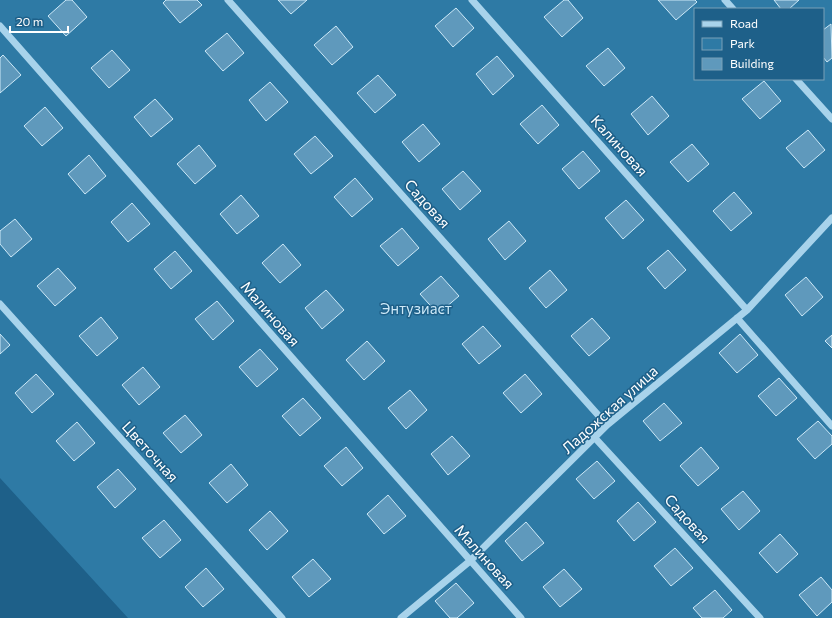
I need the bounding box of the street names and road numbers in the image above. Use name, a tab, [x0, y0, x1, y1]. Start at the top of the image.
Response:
street label: Калиновая	[588, 111, 652, 180]
street label: Садовая	[401, 175, 454, 231]
street label: Малиновая	[238, 277, 304, 350]
street label: Ладожская улица	[558, 361, 661, 457]
street label: Цветочная	[119, 417, 183, 485]
street label: Садовая	[661, 490, 714, 546]
street label: Малиновая	[451, 520, 518, 592]

